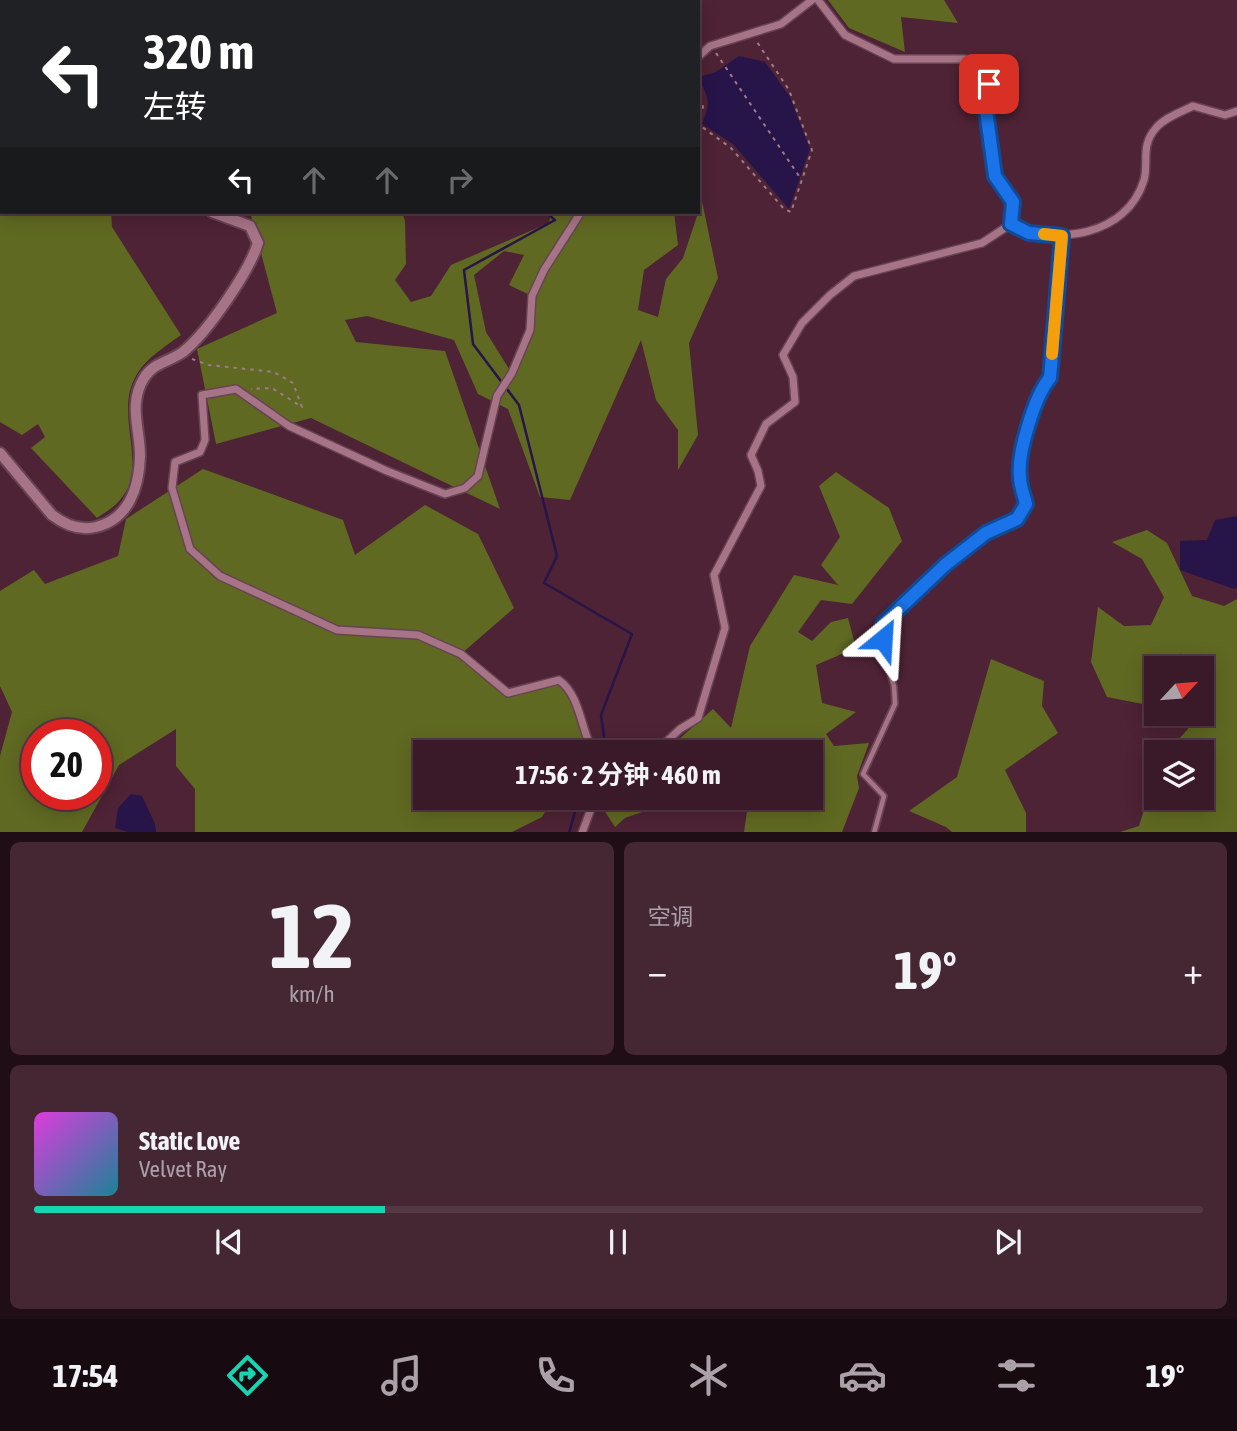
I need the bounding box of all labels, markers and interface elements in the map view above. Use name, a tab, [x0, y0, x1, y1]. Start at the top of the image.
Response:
text: 320 m	[143, 23, 254, 79]
icon: left	[28, 28, 119, 119]
pin	[959, 54, 1019, 114]
icon: arrive	[970, 65, 1008, 103]
text: 左转	[143, 88, 207, 125]
icon: left	[222, 161, 260, 199]
icon: ahead	[295, 161, 333, 199]
icon: ahead	[368, 161, 406, 199]
icon: right	[441, 161, 479, 199]
position arrow	[846, 602, 920, 676]
north arrow	[1144, 656, 1214, 726]
map controls	[1144, 656, 1214, 810]
speed limit sign: 20	[21, 719, 112, 810]
button: layers	[1144, 740, 1214, 810]
text: 17:56 · 2 分钟 · 460 m	[515, 760, 721, 790]
text: 12	[269, 883, 355, 987]
text: 空调	[648, 904, 694, 930]
text: 19°	[894, 940, 957, 1000]
text: −	[648, 949, 667, 992]
text: +	[1183, 949, 1203, 992]
text: km/h	[289, 981, 335, 1007]
text: Static Love	[139, 1126, 240, 1156]
text: Velvet Ray	[139, 1156, 227, 1182]
icon: previous	[210, 1223, 248, 1261]
icon: pause	[599, 1223, 637, 1261]
icon: next	[989, 1223, 1027, 1261]
icon: directions	[223, 1351, 272, 1400]
icon: music	[377, 1351, 426, 1400]
icon: phone	[531, 1351, 580, 1400]
icon: climate	[684, 1351, 733, 1400]
icon: car	[838, 1351, 887, 1400]
icon: filters	[992, 1351, 1041, 1400]
text: 17:54	[52, 1357, 118, 1394]
text: 19°	[1146, 1357, 1185, 1394]

